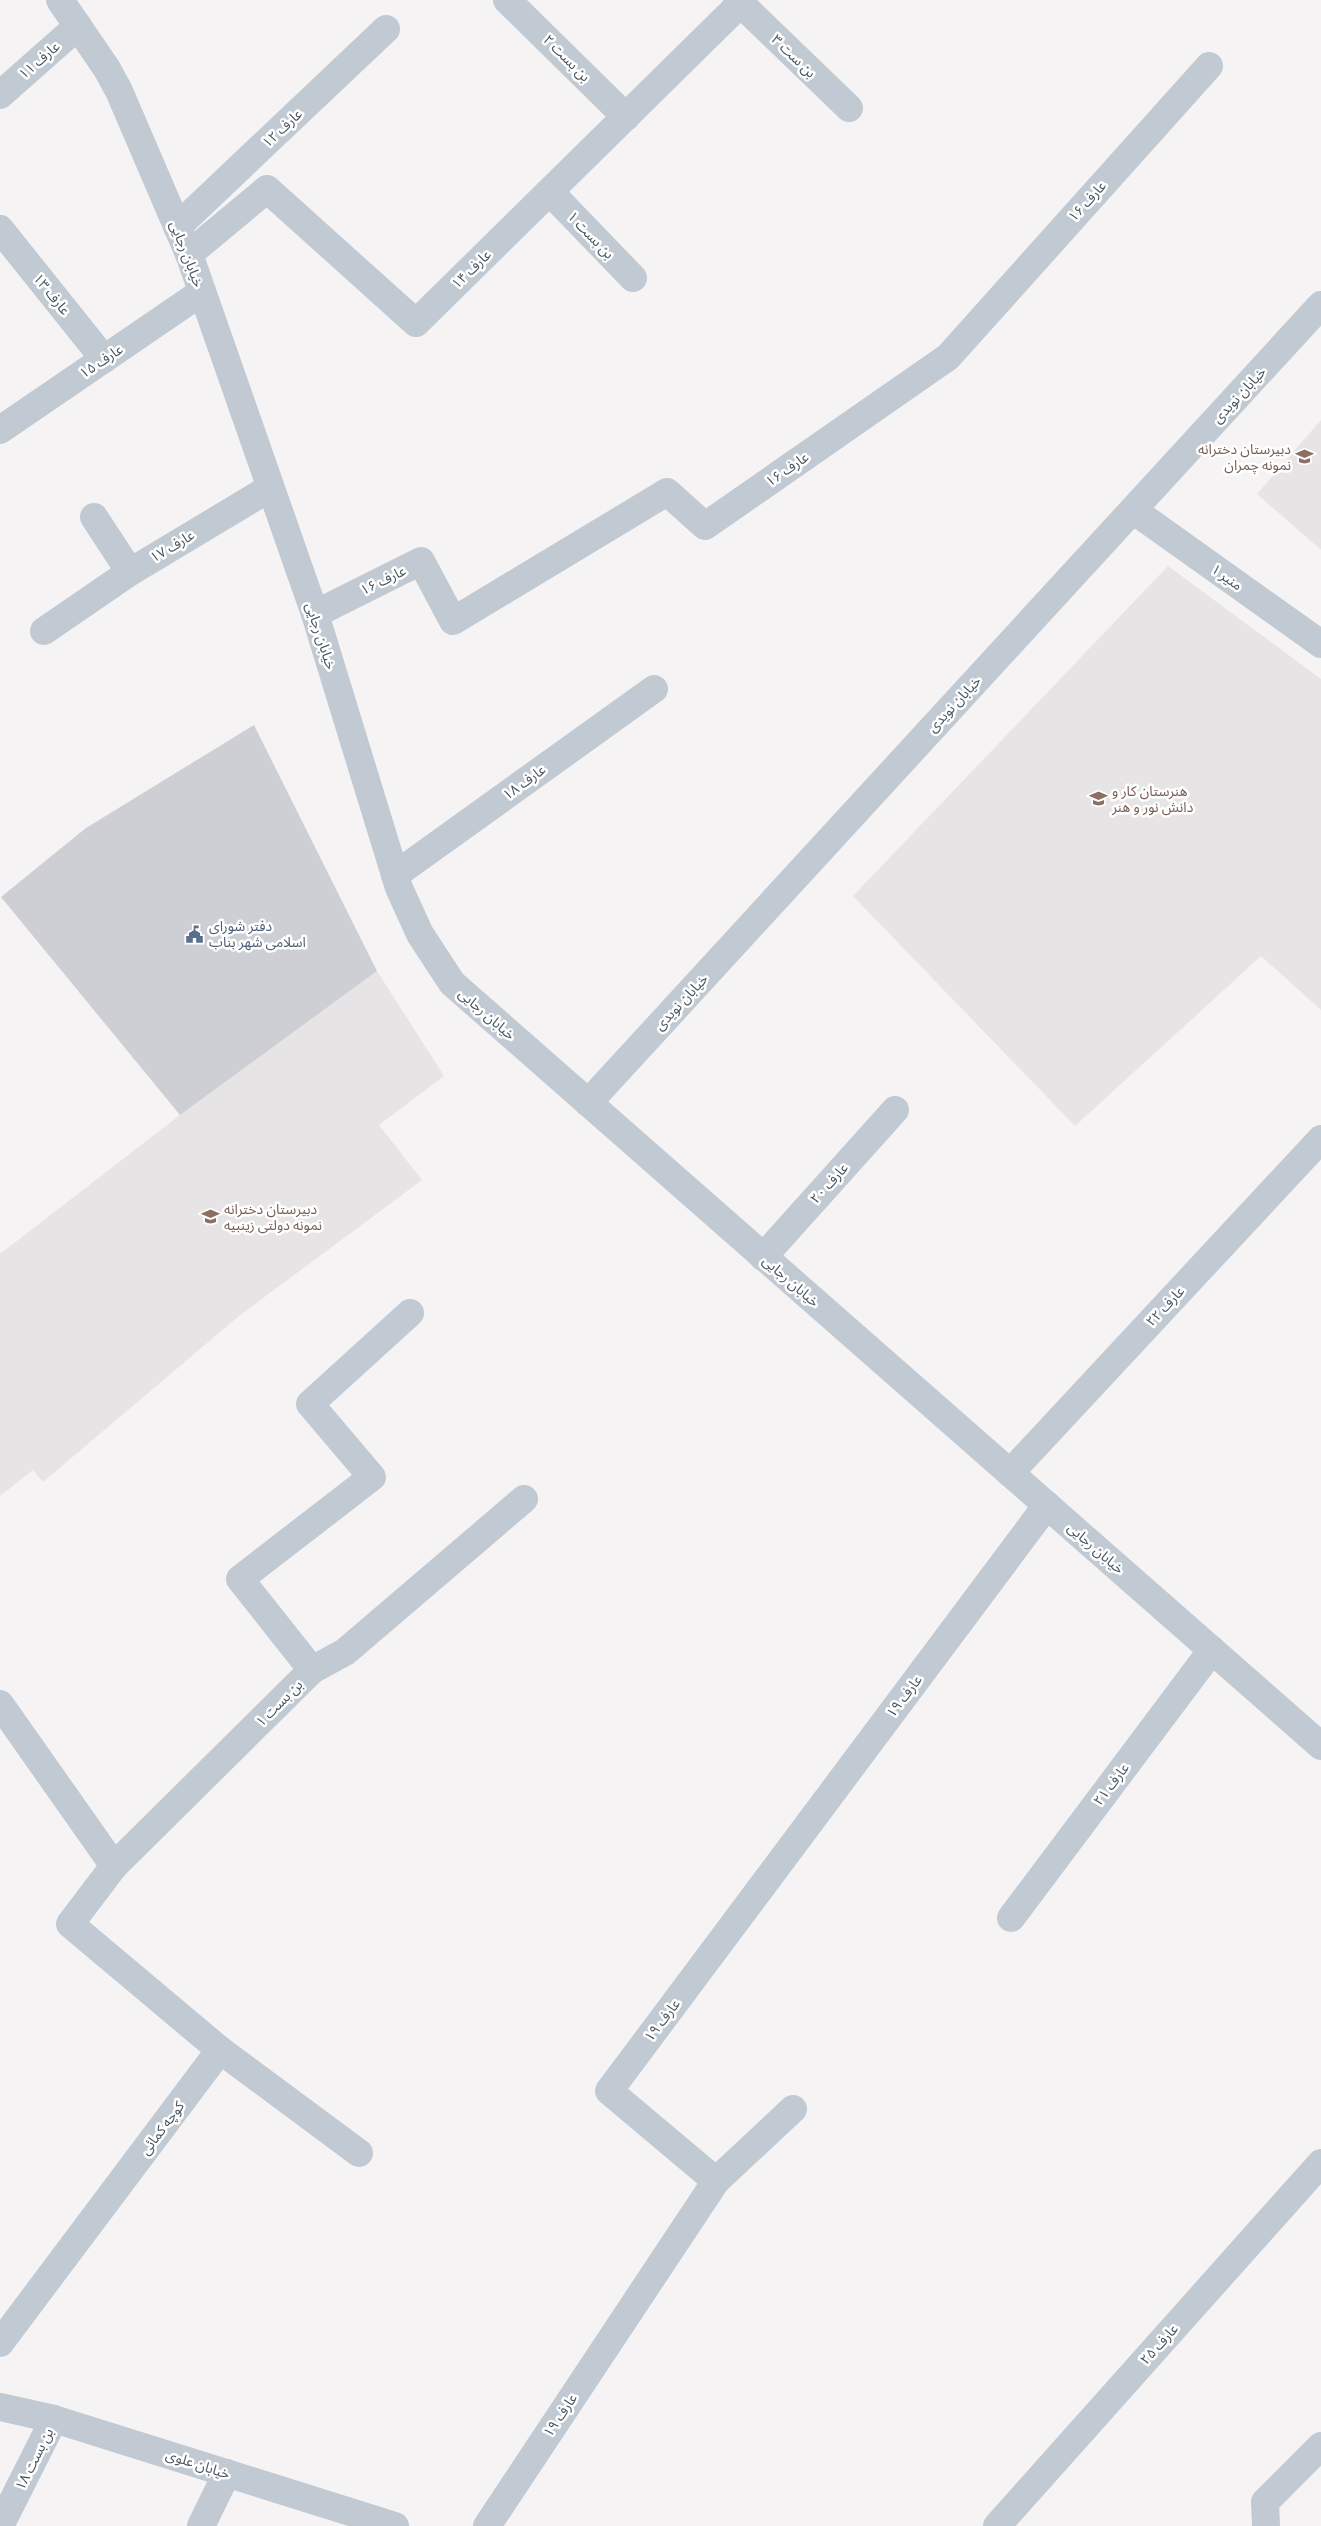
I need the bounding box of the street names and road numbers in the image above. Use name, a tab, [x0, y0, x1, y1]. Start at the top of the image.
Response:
street label: بن بست ۲	[540, 31, 594, 86]
street label: بن ست ۳	[768, 31, 819, 82]
street label: عارف ۱۱	[15, 38, 63, 83]
street label: عارف ۱۲	[259, 105, 306, 151]
street label: عارف ۱۶	[1065, 177, 1110, 225]
street label: بن بست ۱	[564, 208, 618, 263]
street label: خیابان رجایی	[166, 219, 207, 290]
street label: عارف ۱۴	[448, 246, 495, 292]
street label: عارف ۱۳	[30, 270, 74, 319]
street label: عارف ۱۵	[76, 341, 126, 382]
street label: خیابان نویدی	[1209, 364, 1270, 427]
street label: عارف ۱۶	[762, 448, 812, 490]
street label: عارف ۱۷	[147, 527, 198, 566]
street label: منیر ۱	[1208, 561, 1246, 594]
street label: عارف ۱۶	[358, 562, 409, 599]
street label: خیابان رجایی	[302, 600, 339, 672]
street label: خیابان نویدی	[924, 673, 985, 736]
street label: عارف ۱۸	[500, 761, 549, 804]
street label: خیابان نویدی	[651, 971, 712, 1034]
street label: خیابان رجایی	[455, 985, 519, 1044]
street label: عارف ۲۰	[807, 1159, 852, 1207]
street label: خیابان رجایی	[759, 1252, 823, 1311]
street label: عارف ۲۲	[1142, 1283, 1188, 1330]
street label: خیابان رجایی	[1064, 1519, 1128, 1578]
street label: عارف ۱۹	[883, 1672, 926, 1721]
street label: بن بست ۱	[252, 1676, 307, 1730]
street label: عارف ۲۱	[1090, 1760, 1133, 1809]
street label: عارف ۱۹	[641, 1996, 684, 2045]
street label: کوچه کمائی	[137, 2098, 189, 2159]
street label: عارف ۲۵	[1137, 2320, 1182, 2368]
street label: عارف ۱۹	[540, 2390, 581, 2440]
street label: بن بست ۱۸	[12, 2425, 57, 2493]
street label: خیابان علوی	[164, 2446, 232, 2483]

